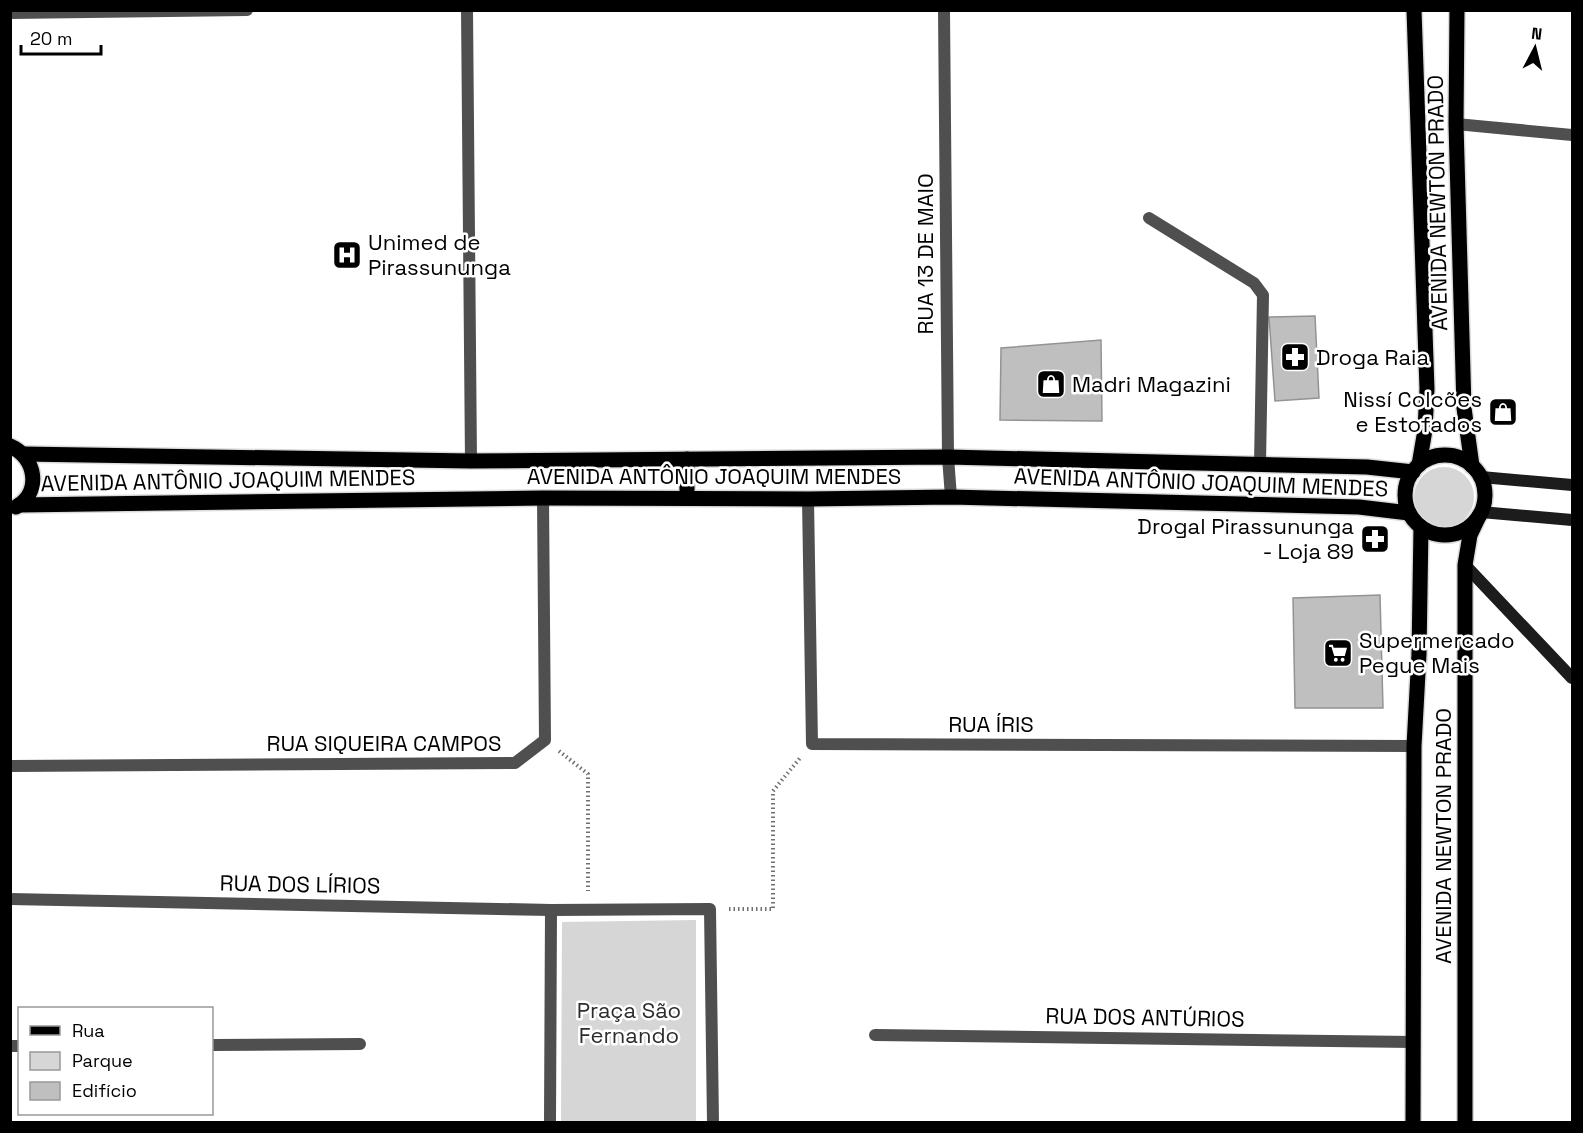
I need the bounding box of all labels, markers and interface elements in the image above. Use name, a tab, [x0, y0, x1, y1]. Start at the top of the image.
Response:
scale bar	[21, 18, 100, 56]
north arrow	[1505, 18, 1565, 78]
text: N	[1530, 23, 1543, 45]
text: 20 m	[30, 27, 73, 50]
street label: AVENIDA NEWTON PRADO	[1421, 75, 1453, 331]
street label: RUA 13 DE MAIO	[911, 173, 939, 335]
place label: Unimed de Pirassununga	[368, 228, 511, 281]
hospital icon: Unimed de Pirassununga	[331, 239, 363, 271]
pharmacy icon: Droga Raia	[1279, 341, 1311, 373]
place label: Droga Raia	[1316, 343, 1429, 371]
shop icon: Madri Magazini	[1035, 368, 1067, 400]
place label: Madri Magazini	[1072, 370, 1231, 398]
place label: Nissí Colcões e Estofados	[1343, 385, 1482, 438]
shop icon: Nissí Colcões e Estofados	[1487, 396, 1519, 428]
street label: AVENIDA ANTÔNIO JOAQUIM MENDES	[1013, 461, 1389, 503]
street label: AVENIDA ANTÔNIO JOAQUIM MENDES	[527, 462, 901, 490]
street label: AVENIDA ANTÔNIO JOAQUIM MENDES	[40, 463, 416, 497]
place label: Drogal Pirassununga - Loja 89	[1137, 512, 1354, 565]
pharmacy icon: Drogal Pirassununga - Loja 89	[1359, 523, 1391, 555]
place label: Supermercado Pegue Mais	[1359, 626, 1515, 679]
supermarket icon: Supermercado Pegue Mais	[1322, 637, 1354, 669]
street label: AVENIDA NEWTON PRADO	[1429, 708, 1457, 964]
street label: RUA ÍRIS	[948, 710, 1034, 738]
street label: RUA SIQUEIRA CAMPOS	[267, 729, 501, 757]
street label: RUA DOS LÍRIOS	[219, 869, 381, 899]
park label: Praça São Fernando	[577, 996, 681, 1049]
street label: RUA DOS ANTÚRIOS	[1045, 1001, 1245, 1033]
legend	[18, 1007, 213, 1115]
text: Rua	[72, 1019, 105, 1042]
text: Parque	[72, 1049, 133, 1072]
text: Edifício	[72, 1079, 137, 1102]

